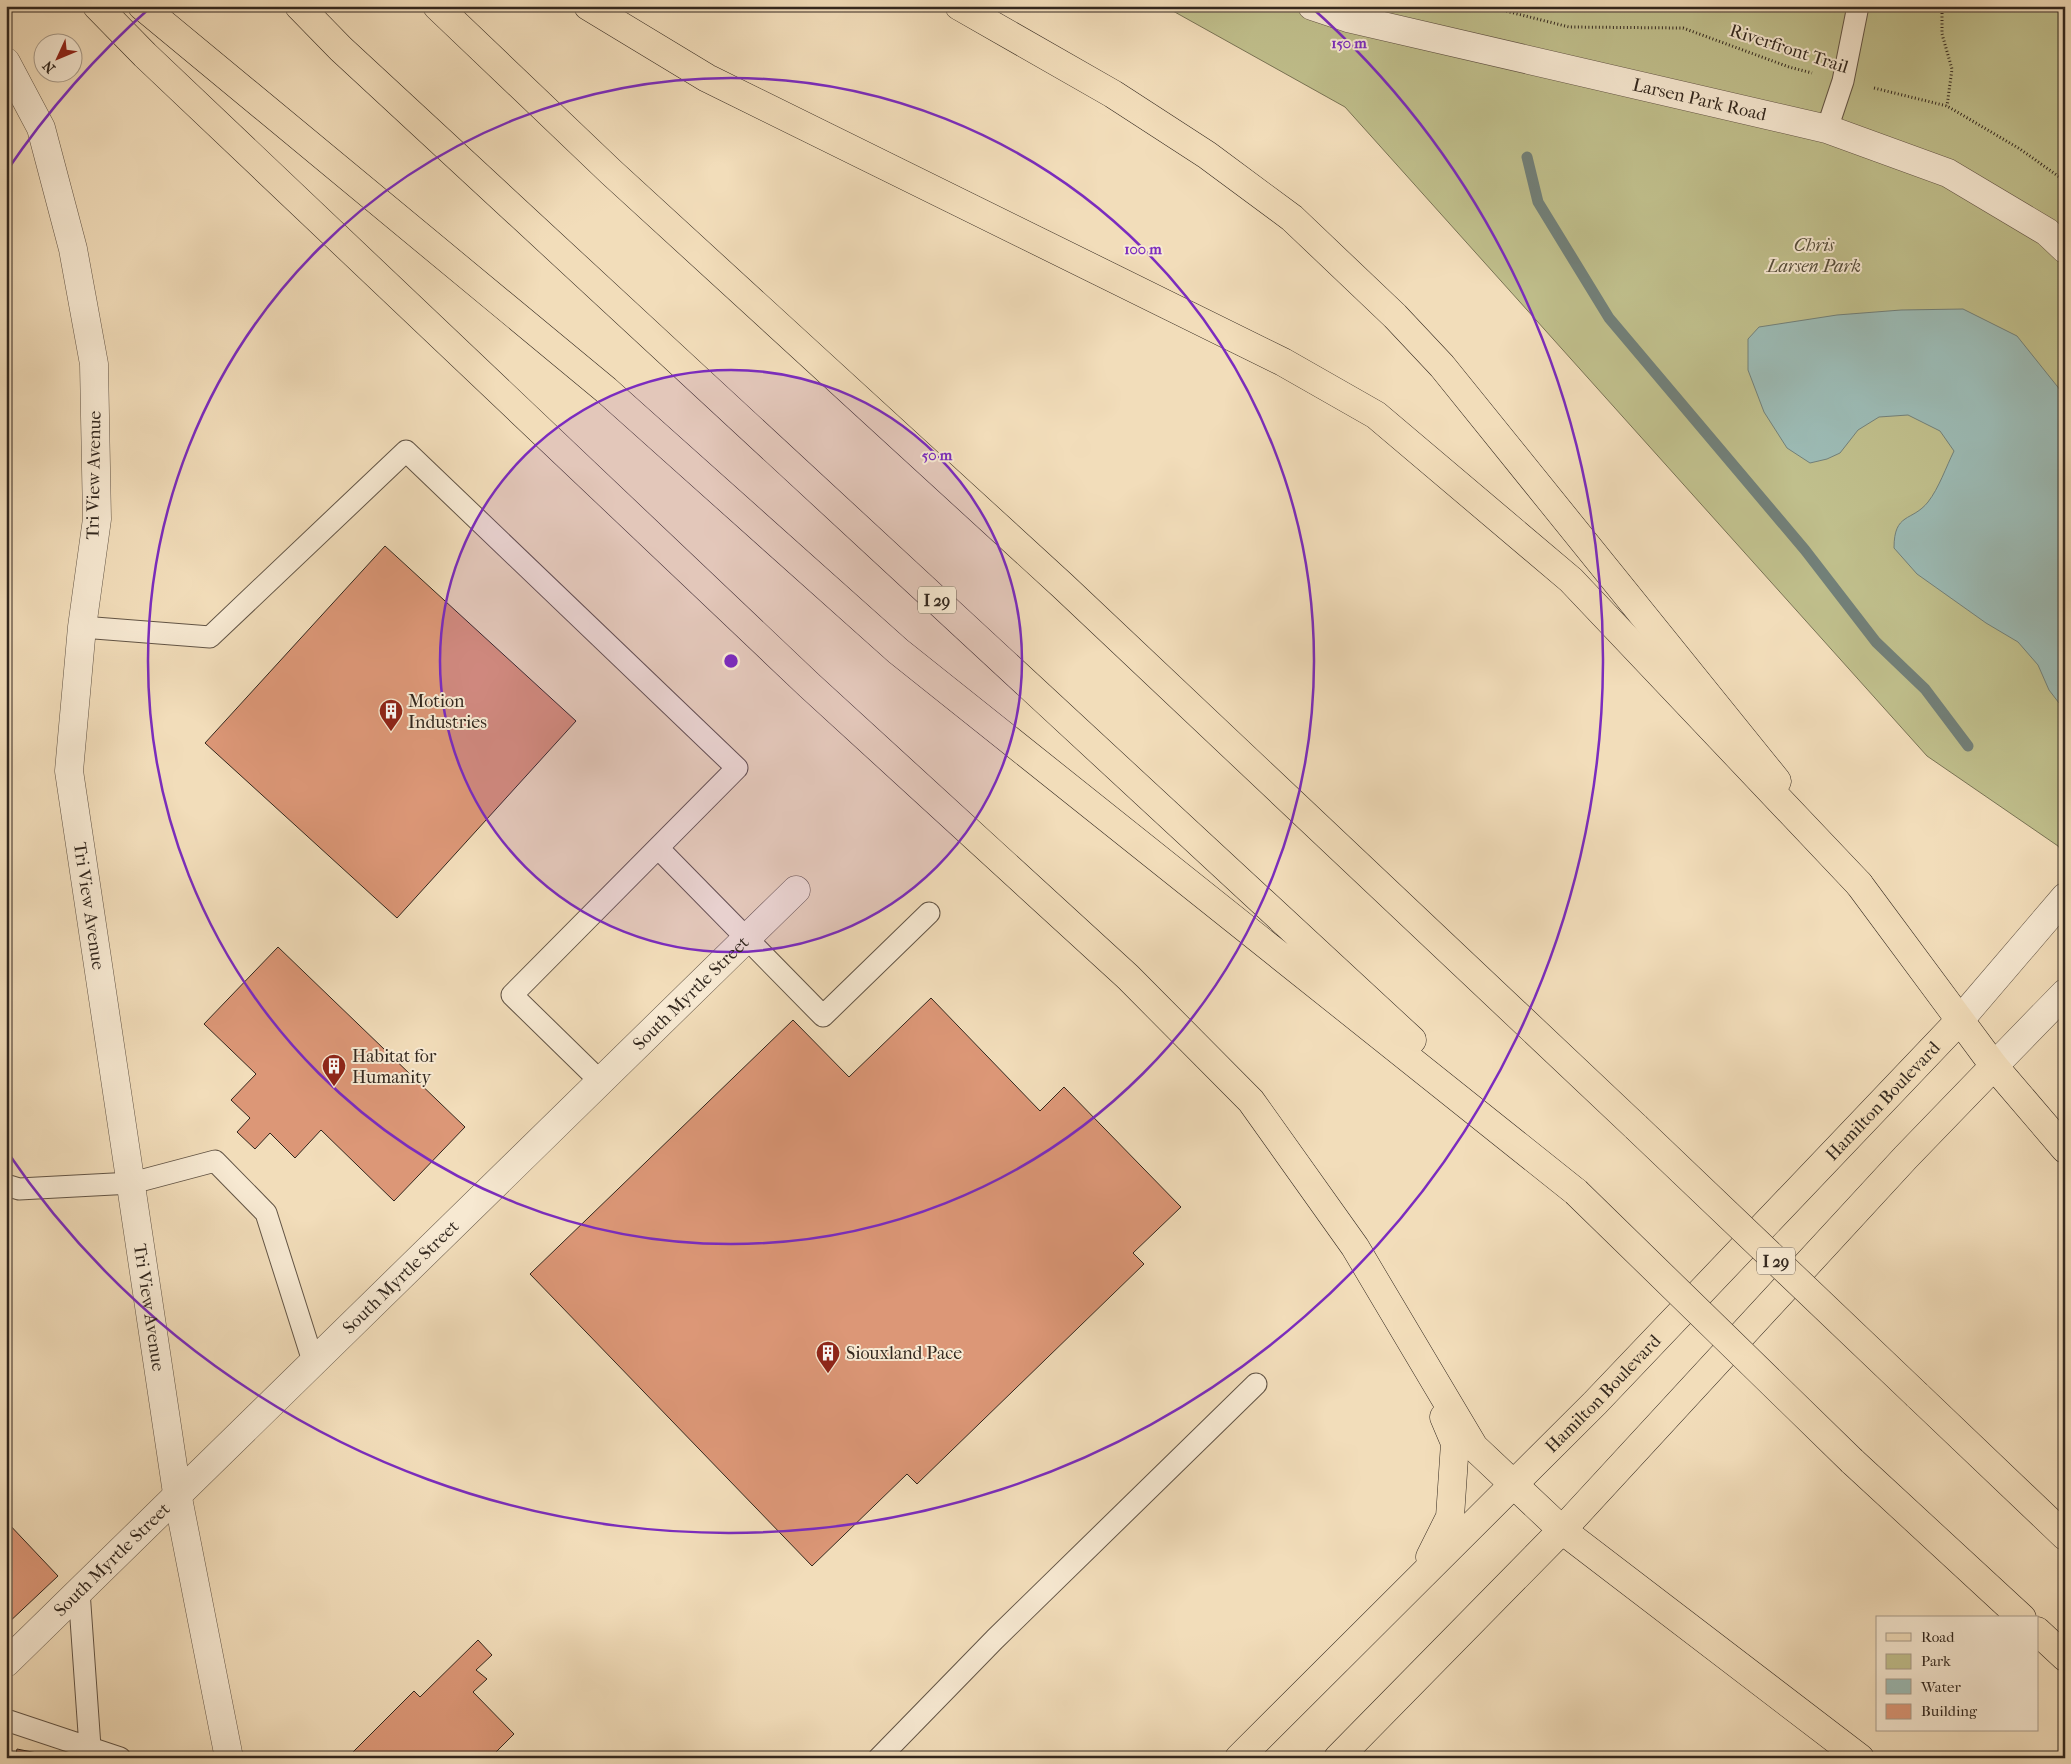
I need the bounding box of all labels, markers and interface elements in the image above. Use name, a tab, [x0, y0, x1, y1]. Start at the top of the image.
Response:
street label: Riverfront Trail	[1727, 20, 1851, 78]
north arrow	[32, 32, 82, 82]
text: 150 m	[1331, 34, 1367, 52]
text: N	[39, 57, 59, 76]
street label: Larsen Park Road	[1631, 74, 1769, 125]
park label: Chris Larsen Park	[1765, 235, 1861, 277]
text: 100 m	[1124, 240, 1162, 258]
street label: Tri View Avenue	[82, 410, 106, 540]
text: 50 m	[922, 446, 953, 464]
road number: I 29	[918, 586, 956, 614]
centre of rings	[722, 652, 740, 670]
place label: Motion Industries	[408, 691, 487, 733]
building icon: Motion Industries	[378, 698, 404, 732]
street label: Tri View Avenue	[69, 841, 109, 971]
street label: South Myrtle Street	[628, 931, 754, 1054]
street label: Hamilton Boulevard	[1821, 1037, 1945, 1165]
place label: Habitat for Humanity	[352, 1046, 437, 1088]
building icon: Habitat for Humanity	[321, 1053, 347, 1087]
street label: South Myrtle Street	[338, 1215, 463, 1338]
street label: Tri View Avenue	[129, 1242, 169, 1373]
road number: I 29	[1757, 1248, 1795, 1274]
street label: Hamilton Boulevard	[1541, 1330, 1665, 1457]
building icon: Siouxland Pace	[815, 1340, 841, 1374]
place label: Siouxland Pace	[846, 1343, 962, 1364]
street label: South Myrtle Street	[49, 1498, 175, 1621]
legend	[1876, 1616, 2038, 1732]
text: Road	[1921, 1628, 1955, 1646]
text: Park	[1921, 1652, 1951, 1670]
text: Water	[1920, 1678, 1961, 1696]
text: Building	[1921, 1702, 1978, 1720]

